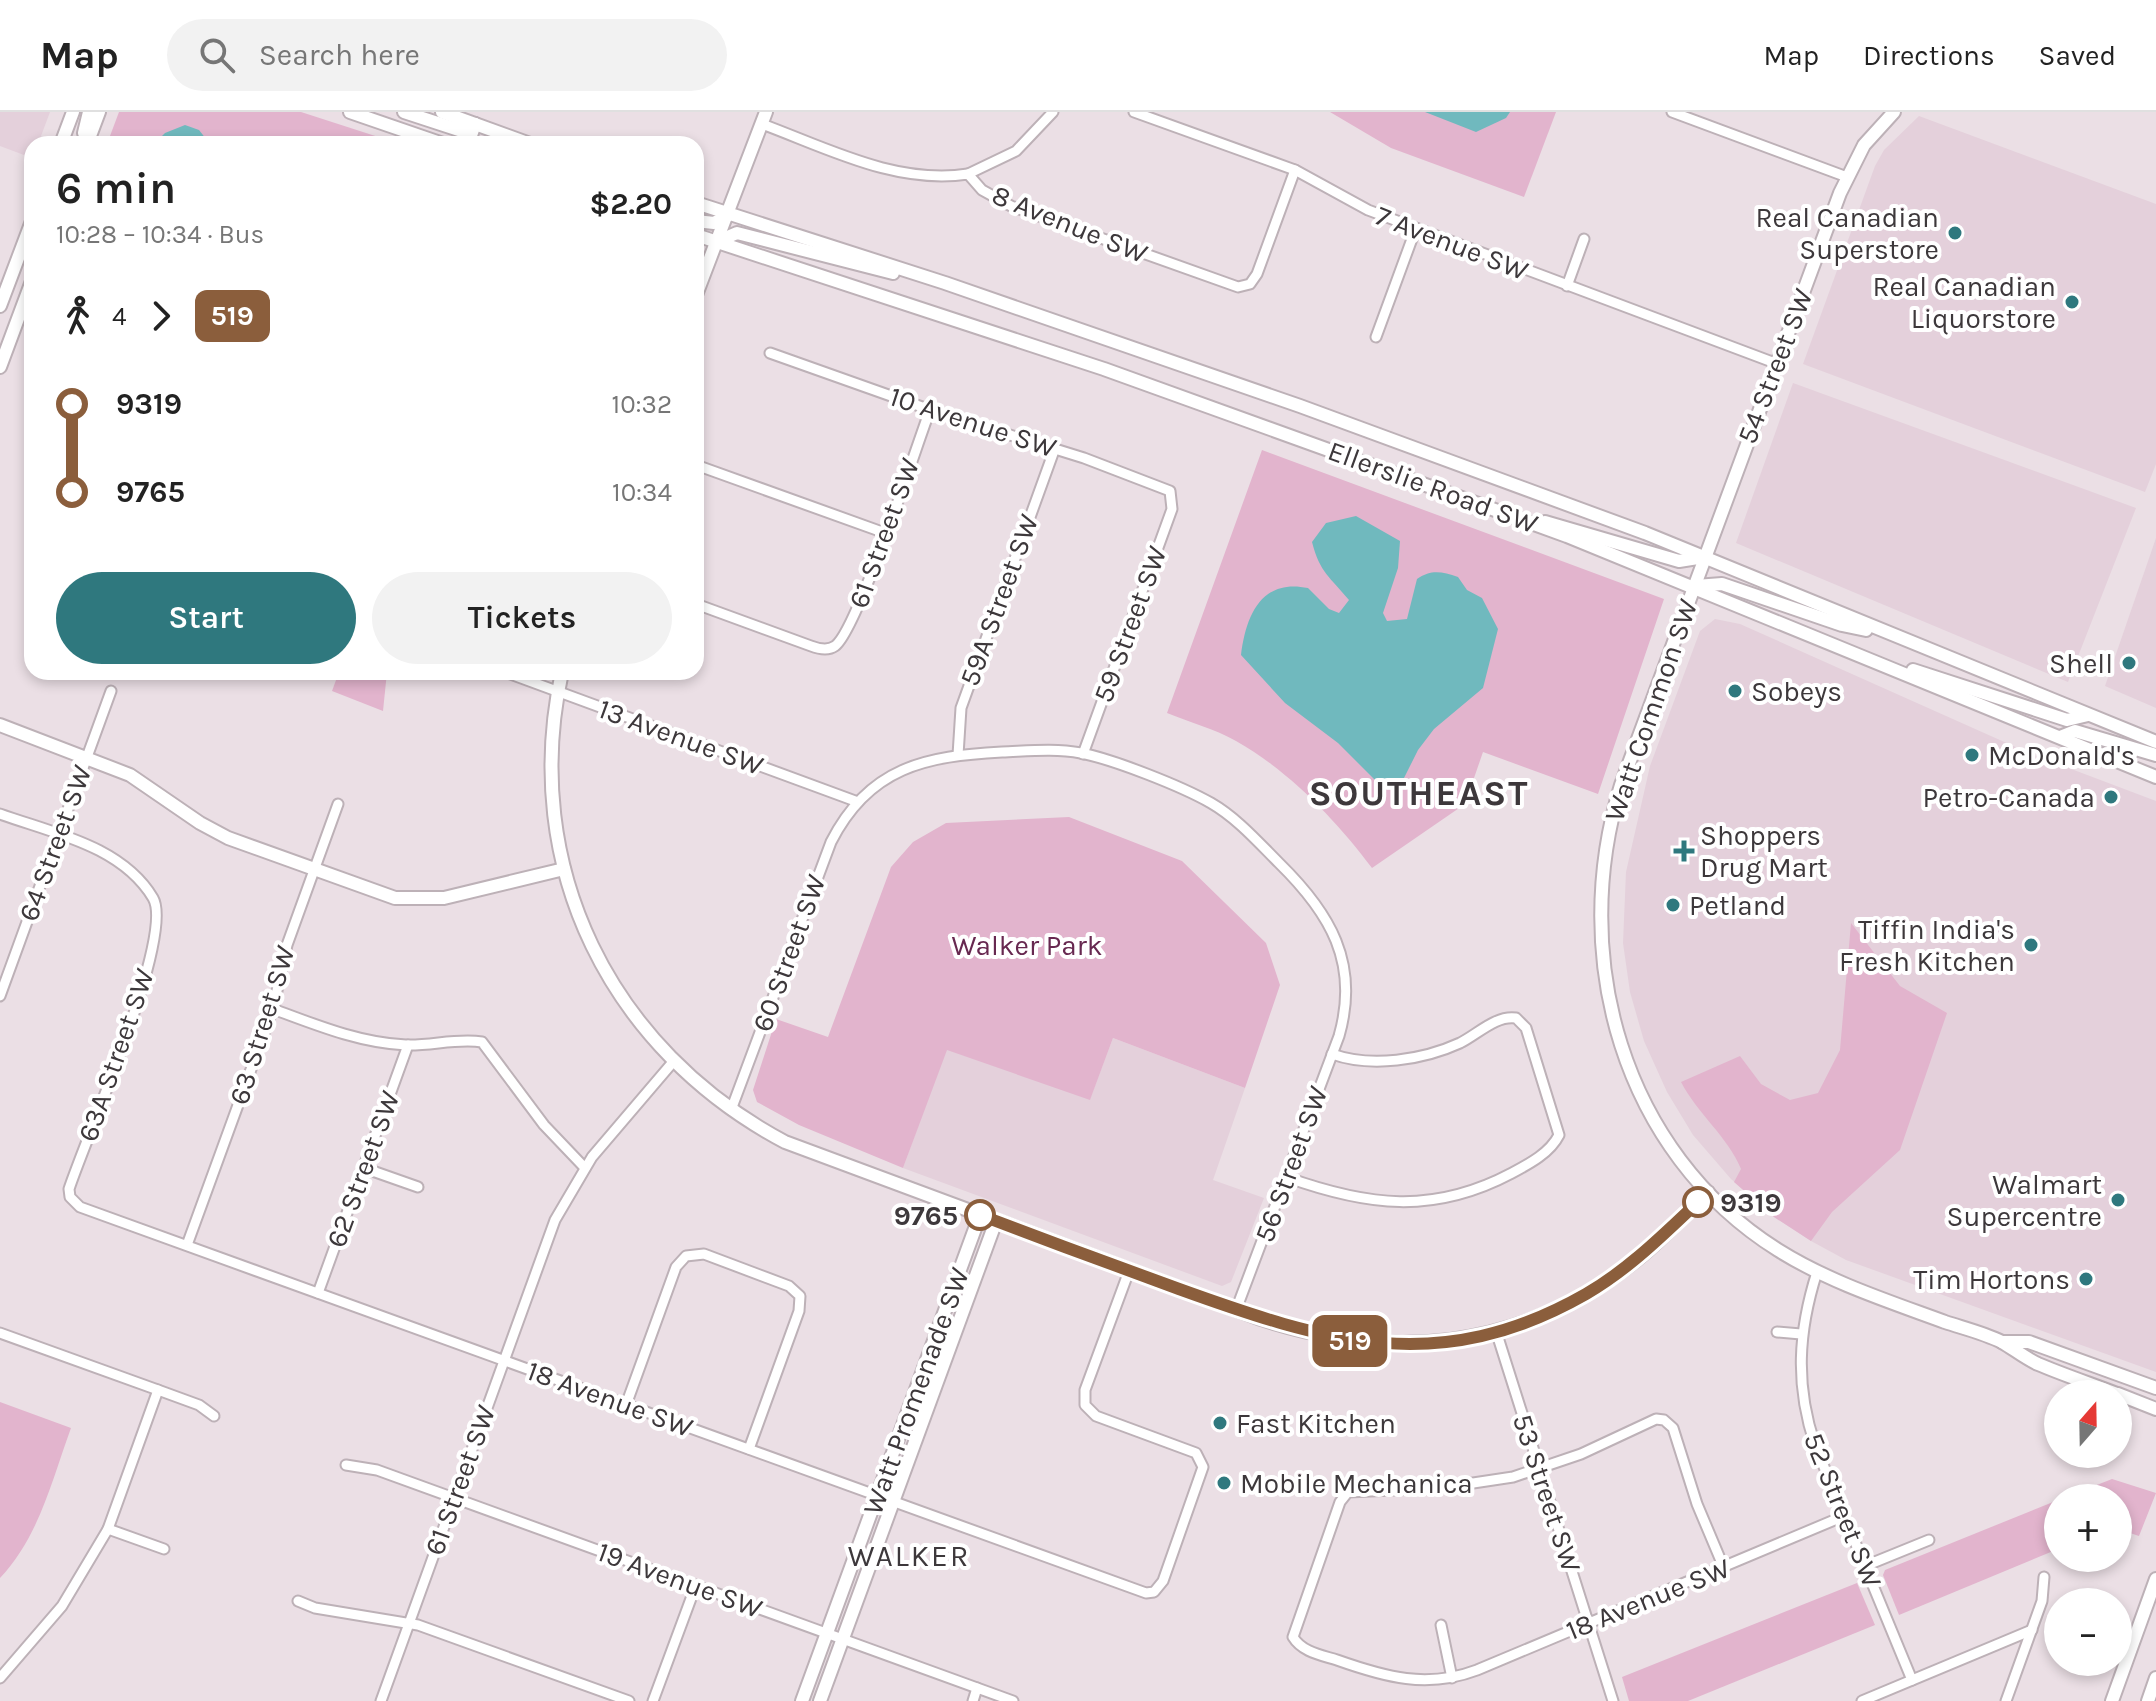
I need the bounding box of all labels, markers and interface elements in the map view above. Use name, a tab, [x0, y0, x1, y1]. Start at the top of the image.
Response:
search box	[167, 19, 727, 91]
text: Map	[40, 33, 119, 78]
icon: search	[195, 33, 239, 77]
text: Search here	[259, 37, 420, 73]
text: Map	[1764, 39, 1819, 72]
text: Directions	[1863, 39, 1995, 72]
text: Saved	[2039, 39, 2116, 72]
text: 6 min	[56, 163, 176, 214]
street label: 8 Avenue SW	[988, 178, 1152, 270]
text: $2.20	[590, 186, 672, 222]
street label: 7 Avenue SW	[1371, 199, 1533, 287]
place label: Real Canadian Superstore	[1755, 201, 1939, 266]
text: 10:28 – 10:34 · Bus	[56, 219, 264, 250]
marker: Real Canadian Superstore	[1946, 224, 1964, 242]
place label: Real Canadian Liquorstore	[1872, 270, 2056, 335]
street label: 54 Street SW	[1730, 284, 1820, 448]
marker: Real Canadian Liquorstore	[2063, 293, 2081, 311]
icon: walk	[56, 294, 100, 338]
icon: forward	[139, 294, 183, 338]
text: 519	[211, 299, 254, 332]
text: 4	[112, 301, 127, 332]
street label: 10 Avenue SW	[886, 380, 1060, 464]
text: 9319	[116, 386, 182, 422]
text: 10:32	[612, 389, 672, 420]
street label: Ellerslie Road SW	[1324, 434, 1542, 540]
street label: 61 Street SW	[842, 453, 926, 613]
text: 9765	[116, 474, 185, 510]
text: 10:34	[612, 477, 672, 508]
street label: 59A Street SW	[953, 510, 1045, 690]
street label: 59 Street SW	[1086, 541, 1174, 707]
button: Start	[56, 572, 356, 664]
button: Tickets	[372, 572, 672, 664]
street label: Watt Common SW	[1597, 595, 1705, 825]
place label: Shell	[2049, 647, 2113, 680]
marker: Shell	[2120, 654, 2138, 672]
place label: Sobeys	[1751, 675, 1842, 708]
marker: Sobeys	[1726, 682, 1744, 700]
street label: 13 Avenue SW	[594, 692, 768, 782]
place label: McDonald's	[1988, 739, 2135, 772]
marker: McDonald's	[1963, 746, 1981, 764]
street label: 64 Street SW	[11, 760, 99, 926]
district label: SOUTHEAST	[1309, 772, 1529, 814]
place label: Petro-Canada	[1923, 781, 2095, 814]
marker: Petro-Canada	[2102, 788, 2120, 806]
place label: Shoppers Drug Mart	[1700, 819, 1828, 884]
marker: Shoppers Drug Mart	[1675, 842, 1693, 860]
street label: 60 Street SW	[745, 870, 833, 1036]
place label: Petland	[1689, 889, 1786, 922]
marker: Petland	[1664, 896, 1682, 914]
place label: Tiffin India's Fresh Kitchen	[1839, 913, 2015, 978]
park label: Walker Park	[951, 929, 1103, 962]
marker: Tiffin India's Fresh Kitchen	[2022, 936, 2040, 954]
street label: 63 Street SW	[222, 941, 302, 1109]
street label: 63A Street SW	[71, 964, 161, 1146]
street label: 56 Street SW	[1247, 1081, 1335, 1247]
street label: 62 Street SW	[319, 1086, 407, 1252]
place label: Walmart Supercentre	[1947, 1168, 2102, 1233]
place label: 9319	[1720, 1186, 1782, 1219]
marker: 9319	[1683, 1187, 1713, 1217]
marker: Walmart Supercentre	[2109, 1191, 2127, 1209]
place label: 9765	[894, 1199, 958, 1232]
marker: 9765	[965, 1200, 995, 1230]
street label: Watt Promenade SW	[856, 1263, 976, 1519]
place label: Tim Hortons	[1913, 1263, 2070, 1296]
marker: Tim Hortons	[2077, 1270, 2095, 1288]
line badge: 519	[1304, 1315, 1396, 1367]
text: 519	[1328, 1324, 1372, 1357]
street label: 18 Avenue SW	[523, 1354, 697, 1444]
north arrow	[2044, 1380, 2132, 1468]
map controls	[2044, 1380, 2132, 1676]
street label: 61 Street SW	[418, 1400, 502, 1560]
place label: Fast Kitchen	[1236, 1407, 1396, 1440]
street label: 53 Street SW	[1506, 1410, 1588, 1576]
marker: Fast Kitchen	[1211, 1414, 1229, 1432]
street label: 52 Street SW	[1797, 1428, 1889, 1592]
place label: Mobile Mechanica	[1240, 1467, 1473, 1500]
marker: Mobile Mechanica	[1215, 1474, 1233, 1492]
button: +	[2044, 1484, 2132, 1572]
street label: 19 Avenue SW	[593, 1535, 767, 1625]
district label: WALKER	[848, 1538, 970, 1574]
street label: 18 Avenue SW	[1561, 1551, 1735, 1647]
button: −	[2044, 1588, 2132, 1676]

